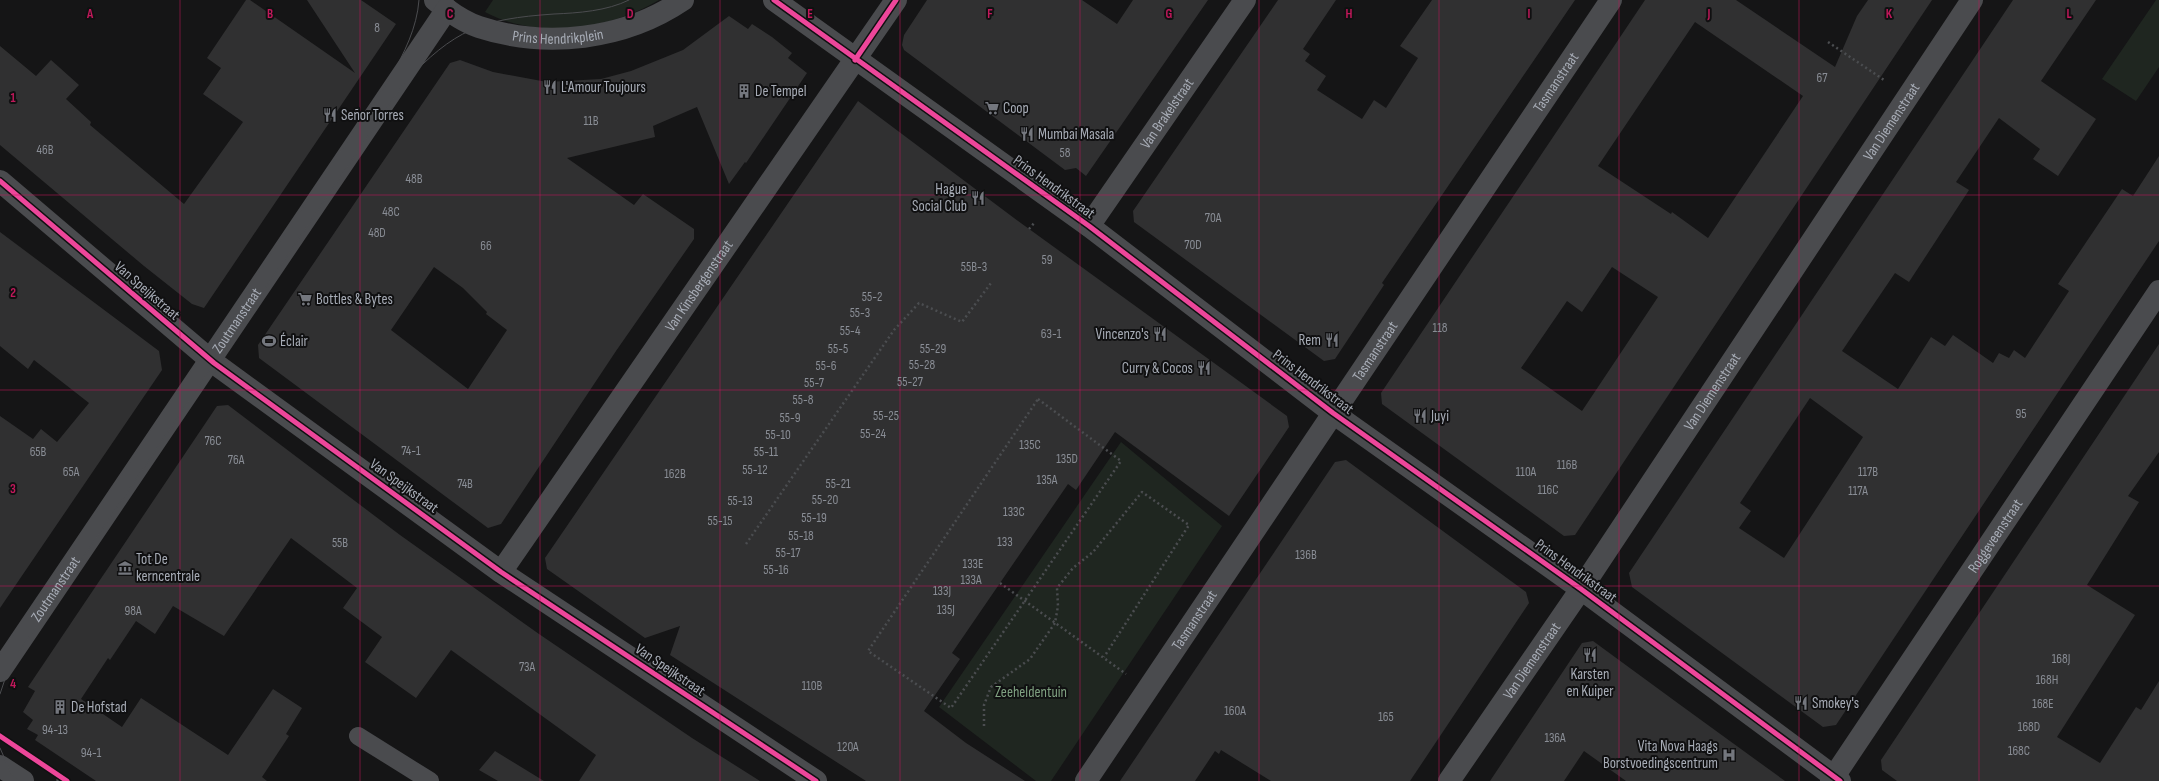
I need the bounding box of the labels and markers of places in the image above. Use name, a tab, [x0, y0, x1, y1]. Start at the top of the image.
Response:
place label: L'Amour Toujours	[561, 78, 646, 97]
restaurant icon: L'Amour Toujours	[542, 79, 558, 95]
place label: De Tempel	[755, 82, 807, 101]
building icon: De Tempel	[736, 83, 752, 99]
place label: Coop	[1003, 99, 1029, 118]
supermarket icon: Coop	[984, 100, 1000, 116]
place label: Señor Torres	[341, 106, 404, 125]
restaurant icon: Señor Torres	[322, 107, 338, 123]
place label: Mumbai Masala	[1038, 125, 1115, 144]
restaurant icon: Mumbai Masala	[1019, 126, 1035, 142]
place label: Hague Social Club	[912, 180, 967, 216]
restaurant icon: Hague Social Club	[970, 190, 986, 206]
place label: Bottles & Bytes	[316, 290, 393, 309]
supermarket icon: Bottles & Bytes	[297, 291, 313, 307]
place label: Vincenzo's	[1096, 325, 1149, 344]
restaurant icon: Vincenzo's	[1152, 326, 1168, 342]
place label: Rem	[1299, 331, 1321, 350]
place label: Éclair	[280, 332, 308, 351]
restaurant icon: Rem	[1324, 332, 1340, 348]
sports icon: Éclair	[261, 333, 277, 349]
place label: Curry & Cocos	[1122, 359, 1193, 378]
restaurant icon: Curry & Cocos	[1196, 360, 1212, 376]
place label: Juyi	[1430, 407, 1449, 426]
restaurant icon: Juyi	[1412, 408, 1428, 424]
place label: Tot De kerncentrale	[136, 550, 200, 586]
museum icon: Tot De kerncentrale	[117, 560, 133, 576]
restaurant icon: Karsten en Kuiper	[1582, 647, 1598, 663]
place label: Karsten en Kuiper	[1566, 665, 1614, 701]
place label: Smokey's	[1812, 694, 1859, 713]
restaurant icon: Smokey's	[1793, 695, 1809, 711]
place label: De Hofstad	[71, 698, 127, 717]
building icon: De Hofstad	[52, 699, 68, 715]
place label: Vita Nova Haags Borstvoedingscentrum	[1603, 737, 1718, 773]
hospital icon: Vita Nova Haags Borstvoedingscentrum	[1721, 747, 1737, 763]

